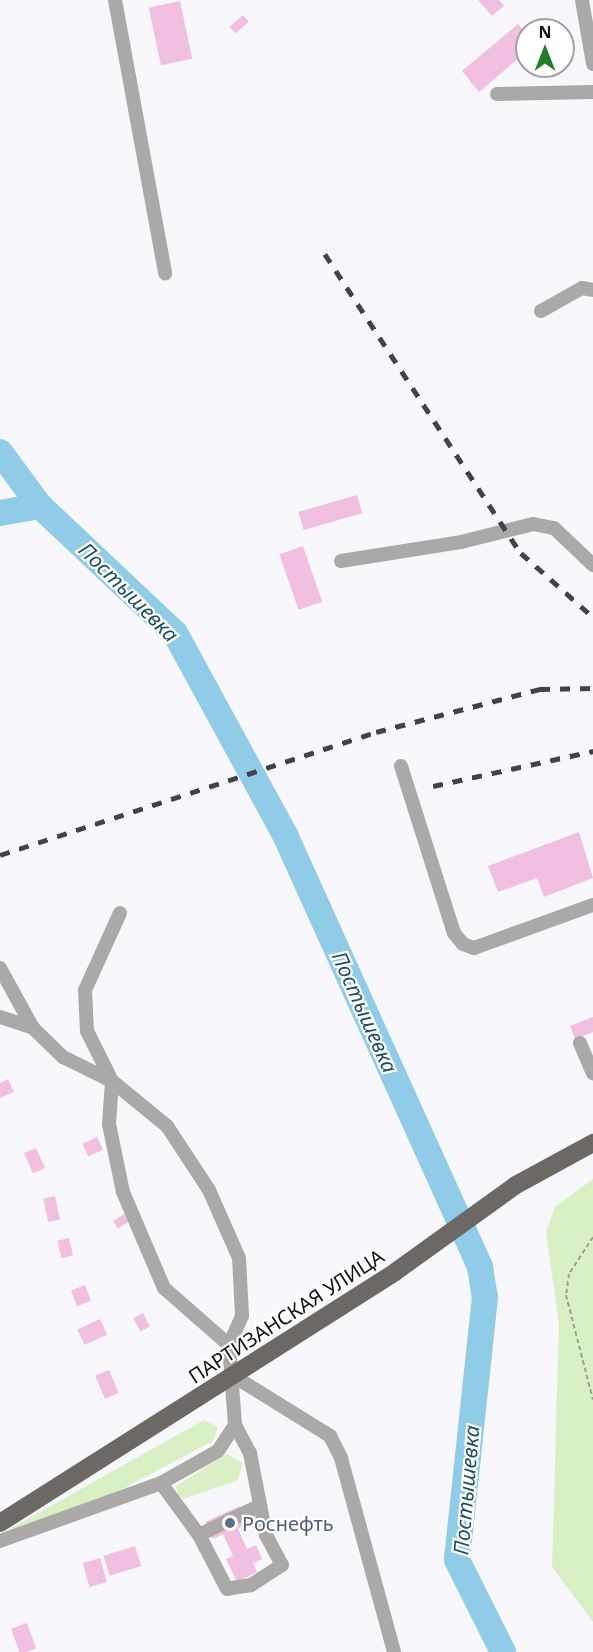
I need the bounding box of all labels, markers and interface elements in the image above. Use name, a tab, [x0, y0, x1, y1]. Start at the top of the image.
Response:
north arrow	[515, 18, 575, 78]
text: N	[538, 21, 552, 43]
water label: Постышевка	[74, 537, 184, 647]
water label: Постышевка	[327, 947, 403, 1077]
street label: ПАРТИЗАНСКАЯ УЛИЦА	[184, 1244, 388, 1388]
water label: Постышевка	[448, 1424, 484, 1556]
place label: Роснефть	[242, 1511, 334, 1535]
marker: Роснефть	[223, 1516, 237, 1530]

